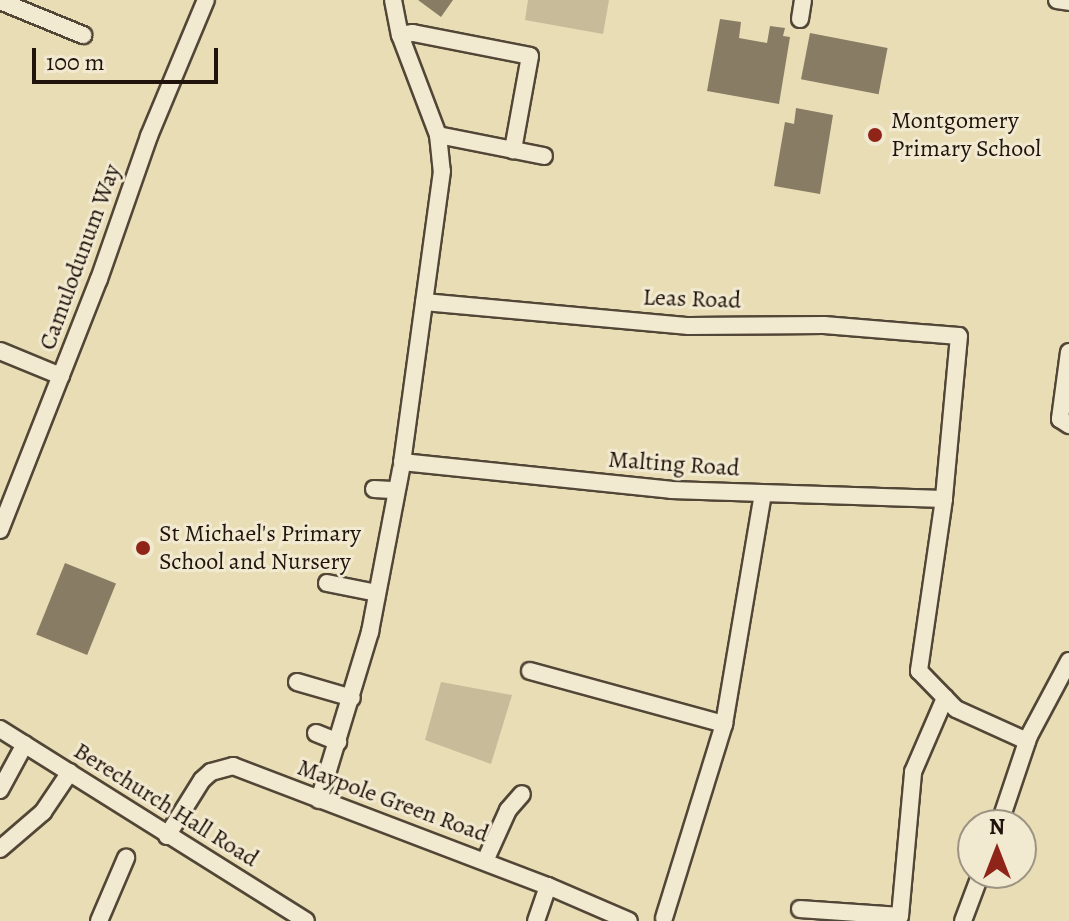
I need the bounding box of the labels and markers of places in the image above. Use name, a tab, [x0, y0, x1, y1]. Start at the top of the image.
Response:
place label: Montgomery Primary School	[891, 107, 1041, 163]
marker: Montgomery Primary School	[866, 126, 884, 144]
place label: St Michael's Primary School and Nursery	[159, 520, 361, 576]
marker: St Michael's Primary School and Nursery	[134, 539, 152, 557]

